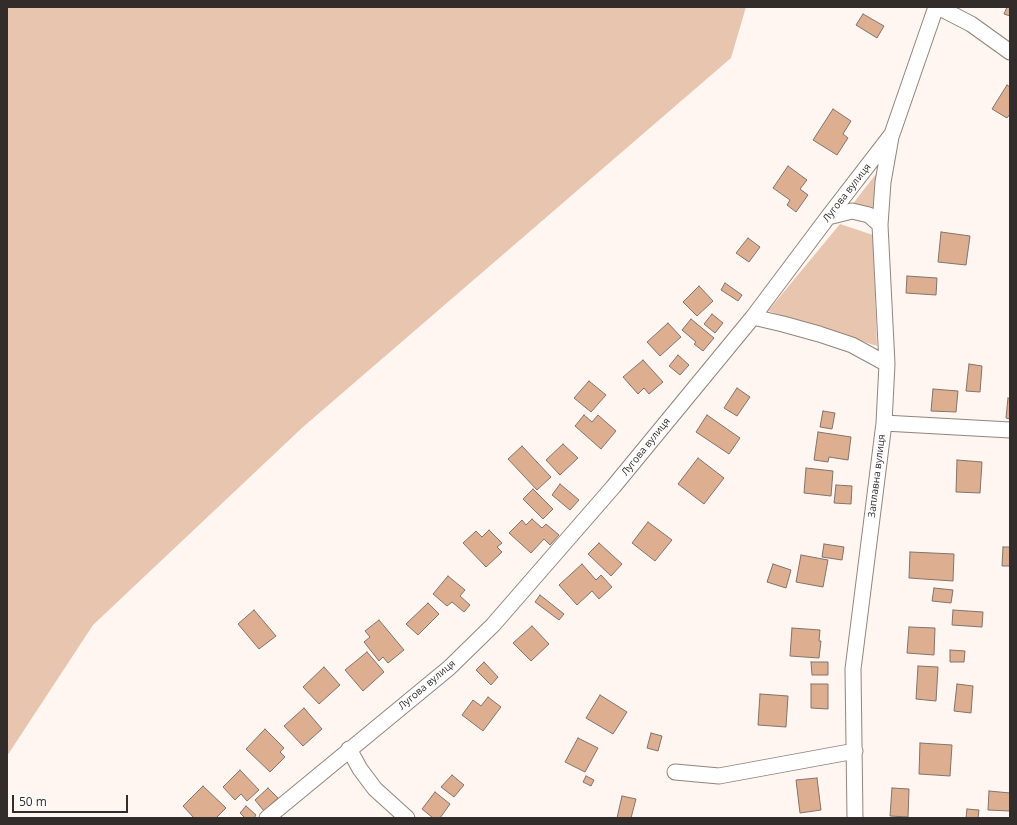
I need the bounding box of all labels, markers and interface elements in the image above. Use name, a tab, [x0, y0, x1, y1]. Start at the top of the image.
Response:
street label: Лугова вулиця	[820, 161, 874, 225]
street label: Лугова вулиця	[619, 416, 673, 478]
street label: Заплавна вулиця	[866, 434, 888, 518]
street label: Лугова вулиця	[396, 658, 458, 712]
scale bar	[14, 787, 130, 813]
text: 50 m	[19, 793, 47, 810]

